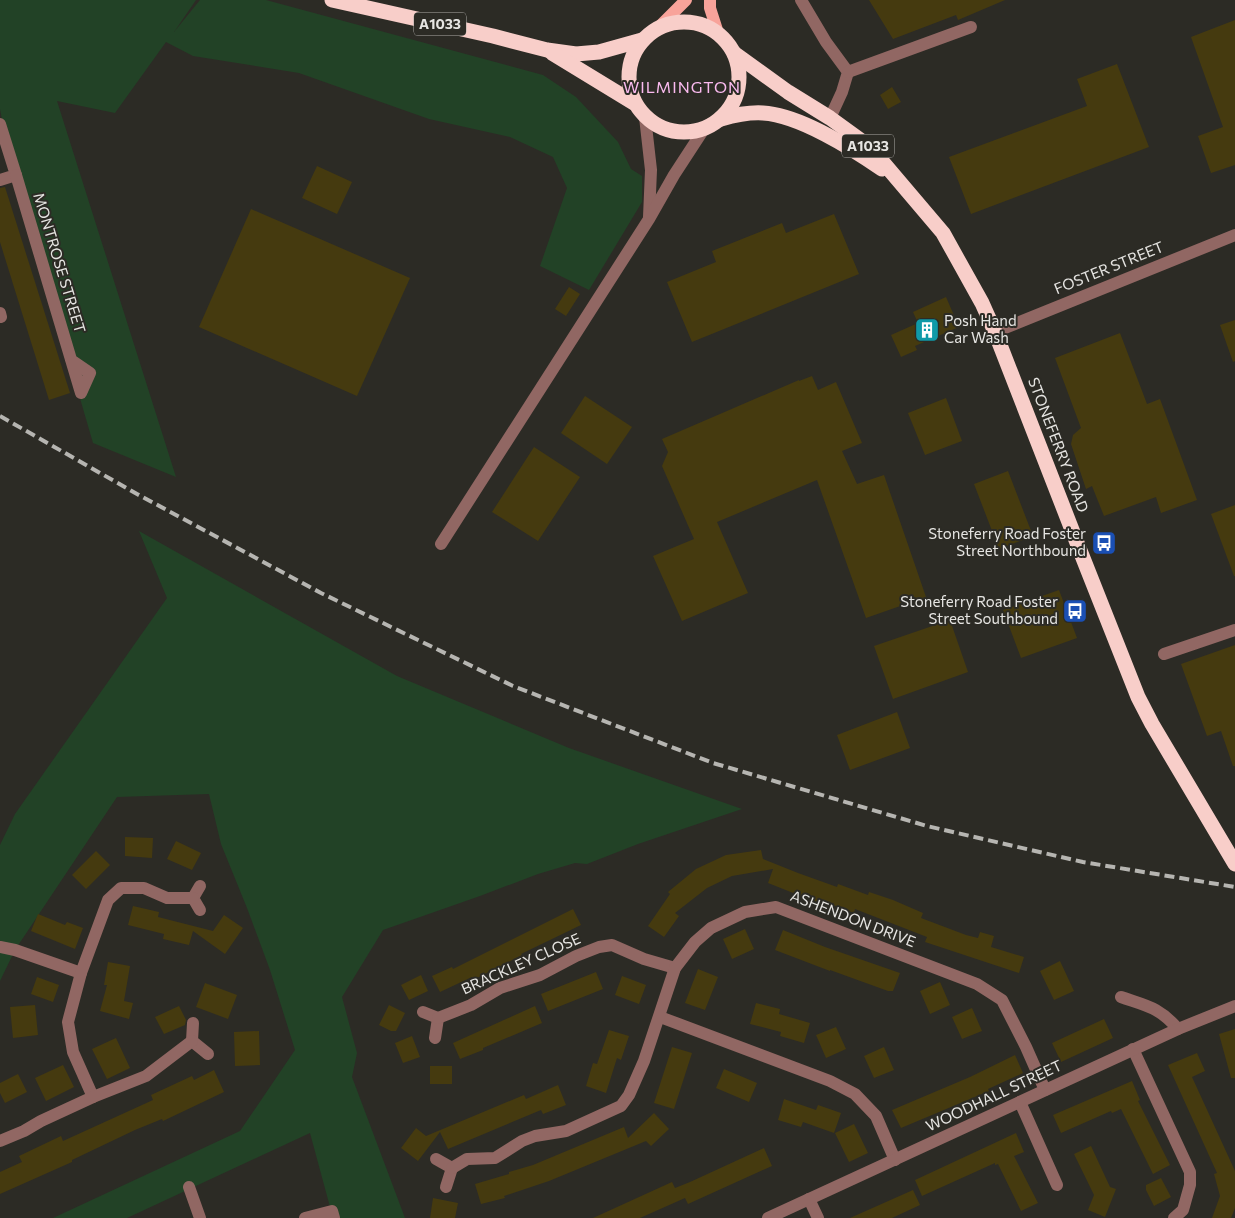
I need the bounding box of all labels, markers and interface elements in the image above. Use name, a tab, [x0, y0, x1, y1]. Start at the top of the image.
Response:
road number: A1033	[414, 12, 466, 36]
district label: WILMINGTON	[623, 77, 741, 96]
road number: A1033	[842, 134, 894, 158]
street label: MONTROSE STREET	[30, 190, 90, 335]
street label: FOSTER STREET	[1051, 237, 1166, 297]
place label: Posh Hand Car Wash	[944, 311, 1017, 346]
building icon: Posh Hand Car Wash	[914, 317, 940, 343]
street label: STONEFERRY ROAD	[1025, 375, 1093, 515]
place label: Stoneferry Road Foster Street Northbound	[928, 524, 1086, 559]
bus stop icon: Stoneferry Road Foster Street Northbound	[1091, 530, 1117, 556]
place label: Stoneferry Road Foster Street Southbound	[900, 592, 1058, 627]
bus stop icon: Stoneferry Road Foster Street Southbound	[1062, 598, 1088, 624]
street label: ASHENDON DRIVE	[788, 886, 919, 950]
street label: BRACKLEY CLOSE	[458, 929, 583, 997]
street label: WOODHALL STREET	[923, 1056, 1065, 1134]

